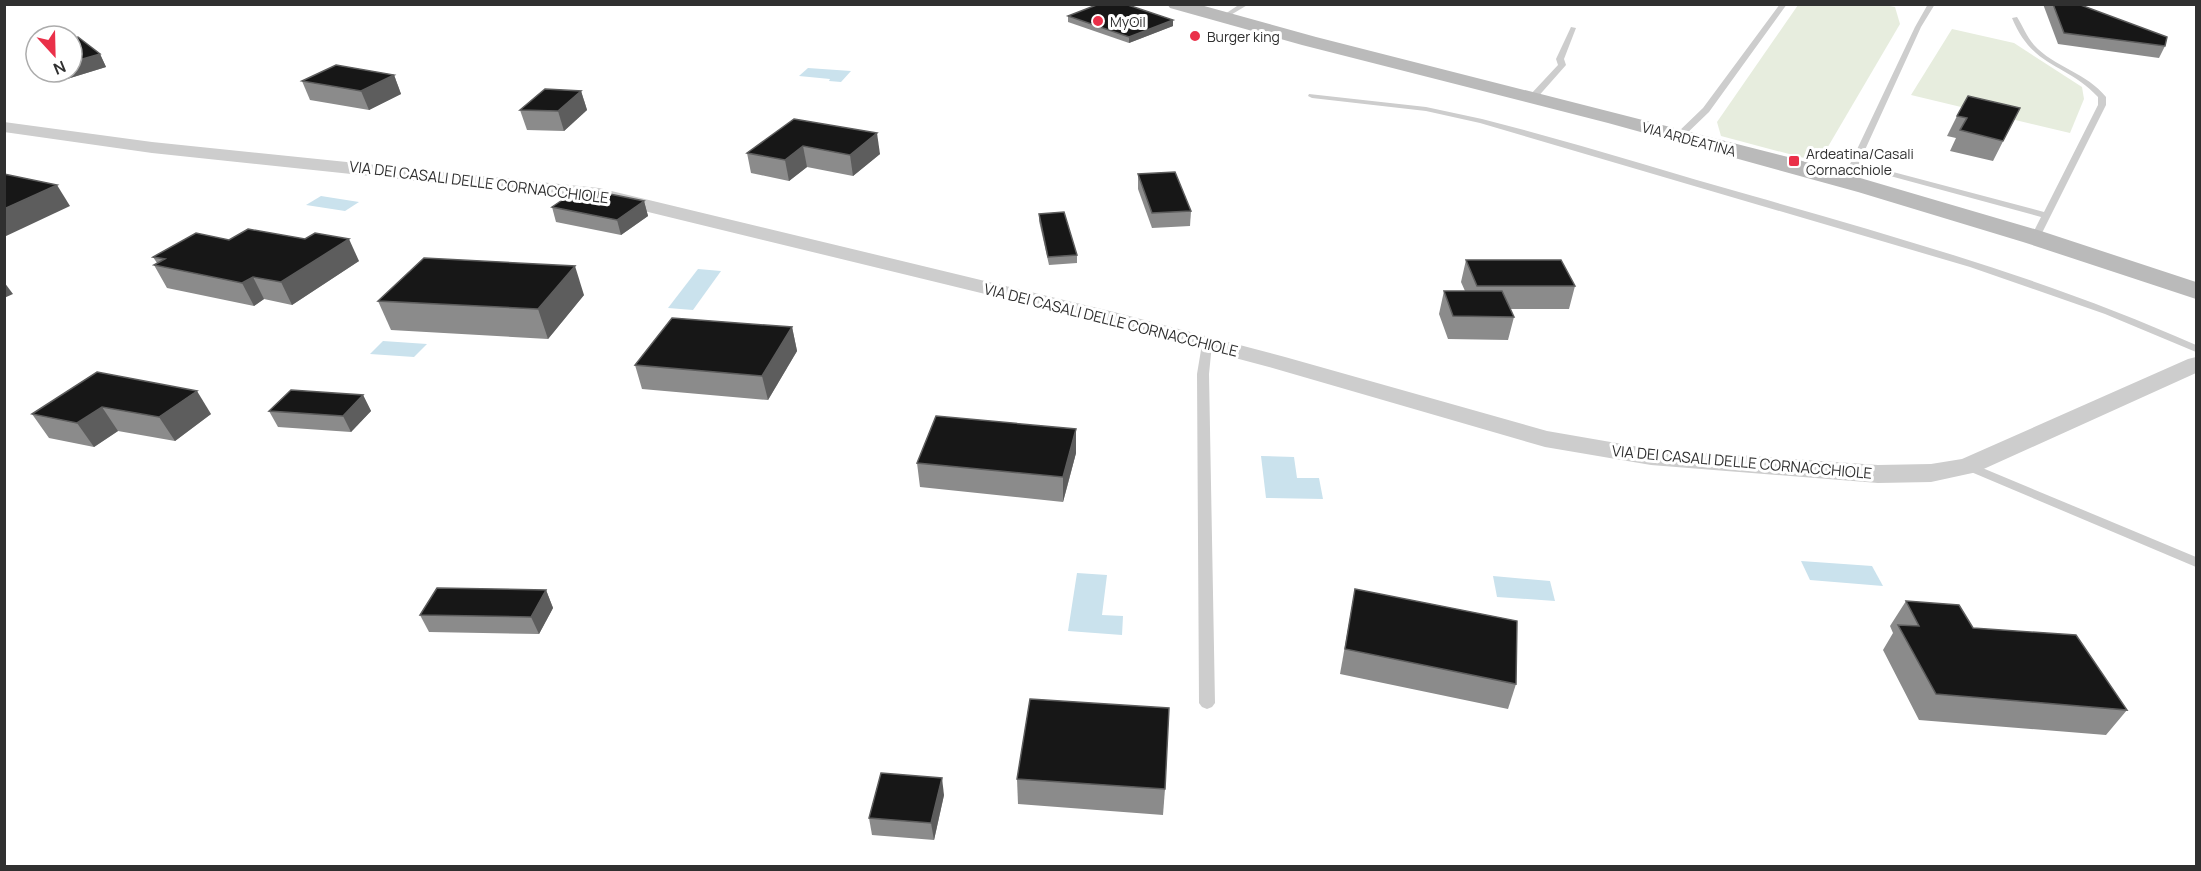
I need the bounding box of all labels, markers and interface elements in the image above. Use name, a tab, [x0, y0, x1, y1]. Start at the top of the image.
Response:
place label: MyOil	[1110, 12, 1146, 31]
marker: MyOil	[1091, 14, 1105, 28]
north arrow	[24, 24, 84, 84]
place label: Burger king	[1207, 27, 1280, 46]
marker: Burger king	[1188, 29, 1202, 43]
text: N	[50, 56, 69, 80]
street label: VIA ARDEATINA	[1640, 117, 1738, 161]
place label: Ardeatina/Casali Cornacchiole	[1806, 144, 1914, 179]
marker: Ardeatina/Casali Cornacchiole	[1787, 154, 1801, 168]
street label: VIA DEI CASALI DELLE CORNACCHIOLE	[348, 156, 610, 208]
street label: VIA DEI CASALI DELLE CORNACCHIOLE	[982, 278, 1240, 362]
street label: VIA DEI CASALI DELLE CORNACCHIOLE	[1611, 440, 1873, 484]

